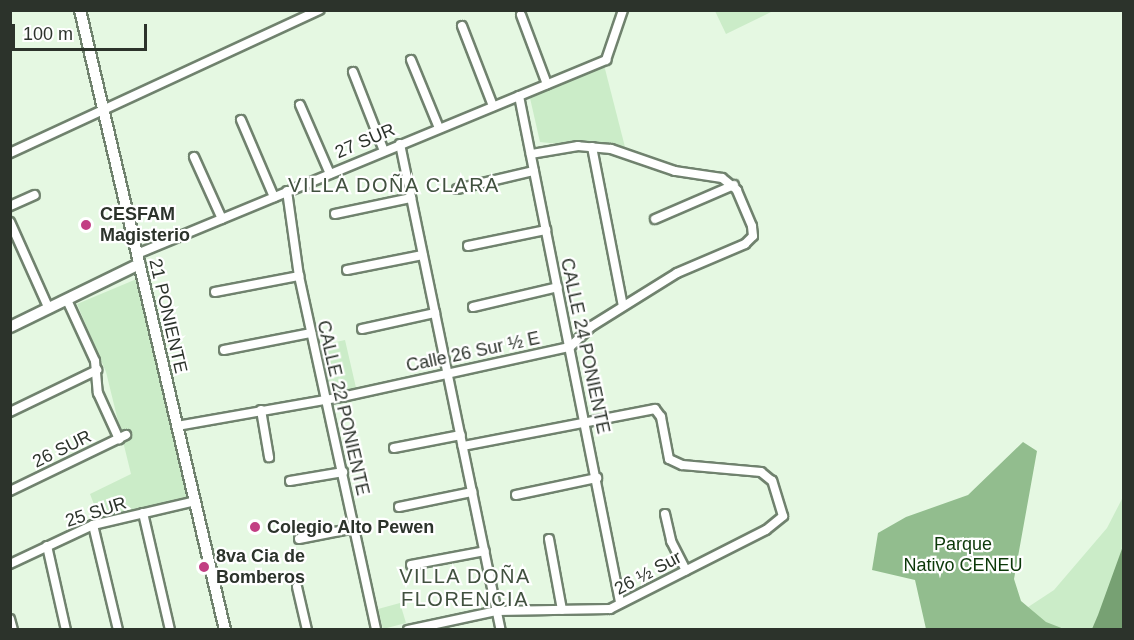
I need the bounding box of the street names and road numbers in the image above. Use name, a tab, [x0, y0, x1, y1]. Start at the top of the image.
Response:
street label: 27 SUR	[332, 119, 398, 163]
street label: CALLE 24 PONIENTE	[556, 256, 614, 436]
street label: 21 PONIENTE	[144, 257, 192, 375]
street label: CALLE 22 PONIENTE	[312, 318, 374, 498]
street label: Calle 26 Sur ½ E	[404, 327, 542, 377]
street label: 26 SUR	[29, 425, 95, 473]
street label: 25 SUR	[63, 492, 129, 532]
street label: 26 ½ Sur	[611, 546, 685, 600]

